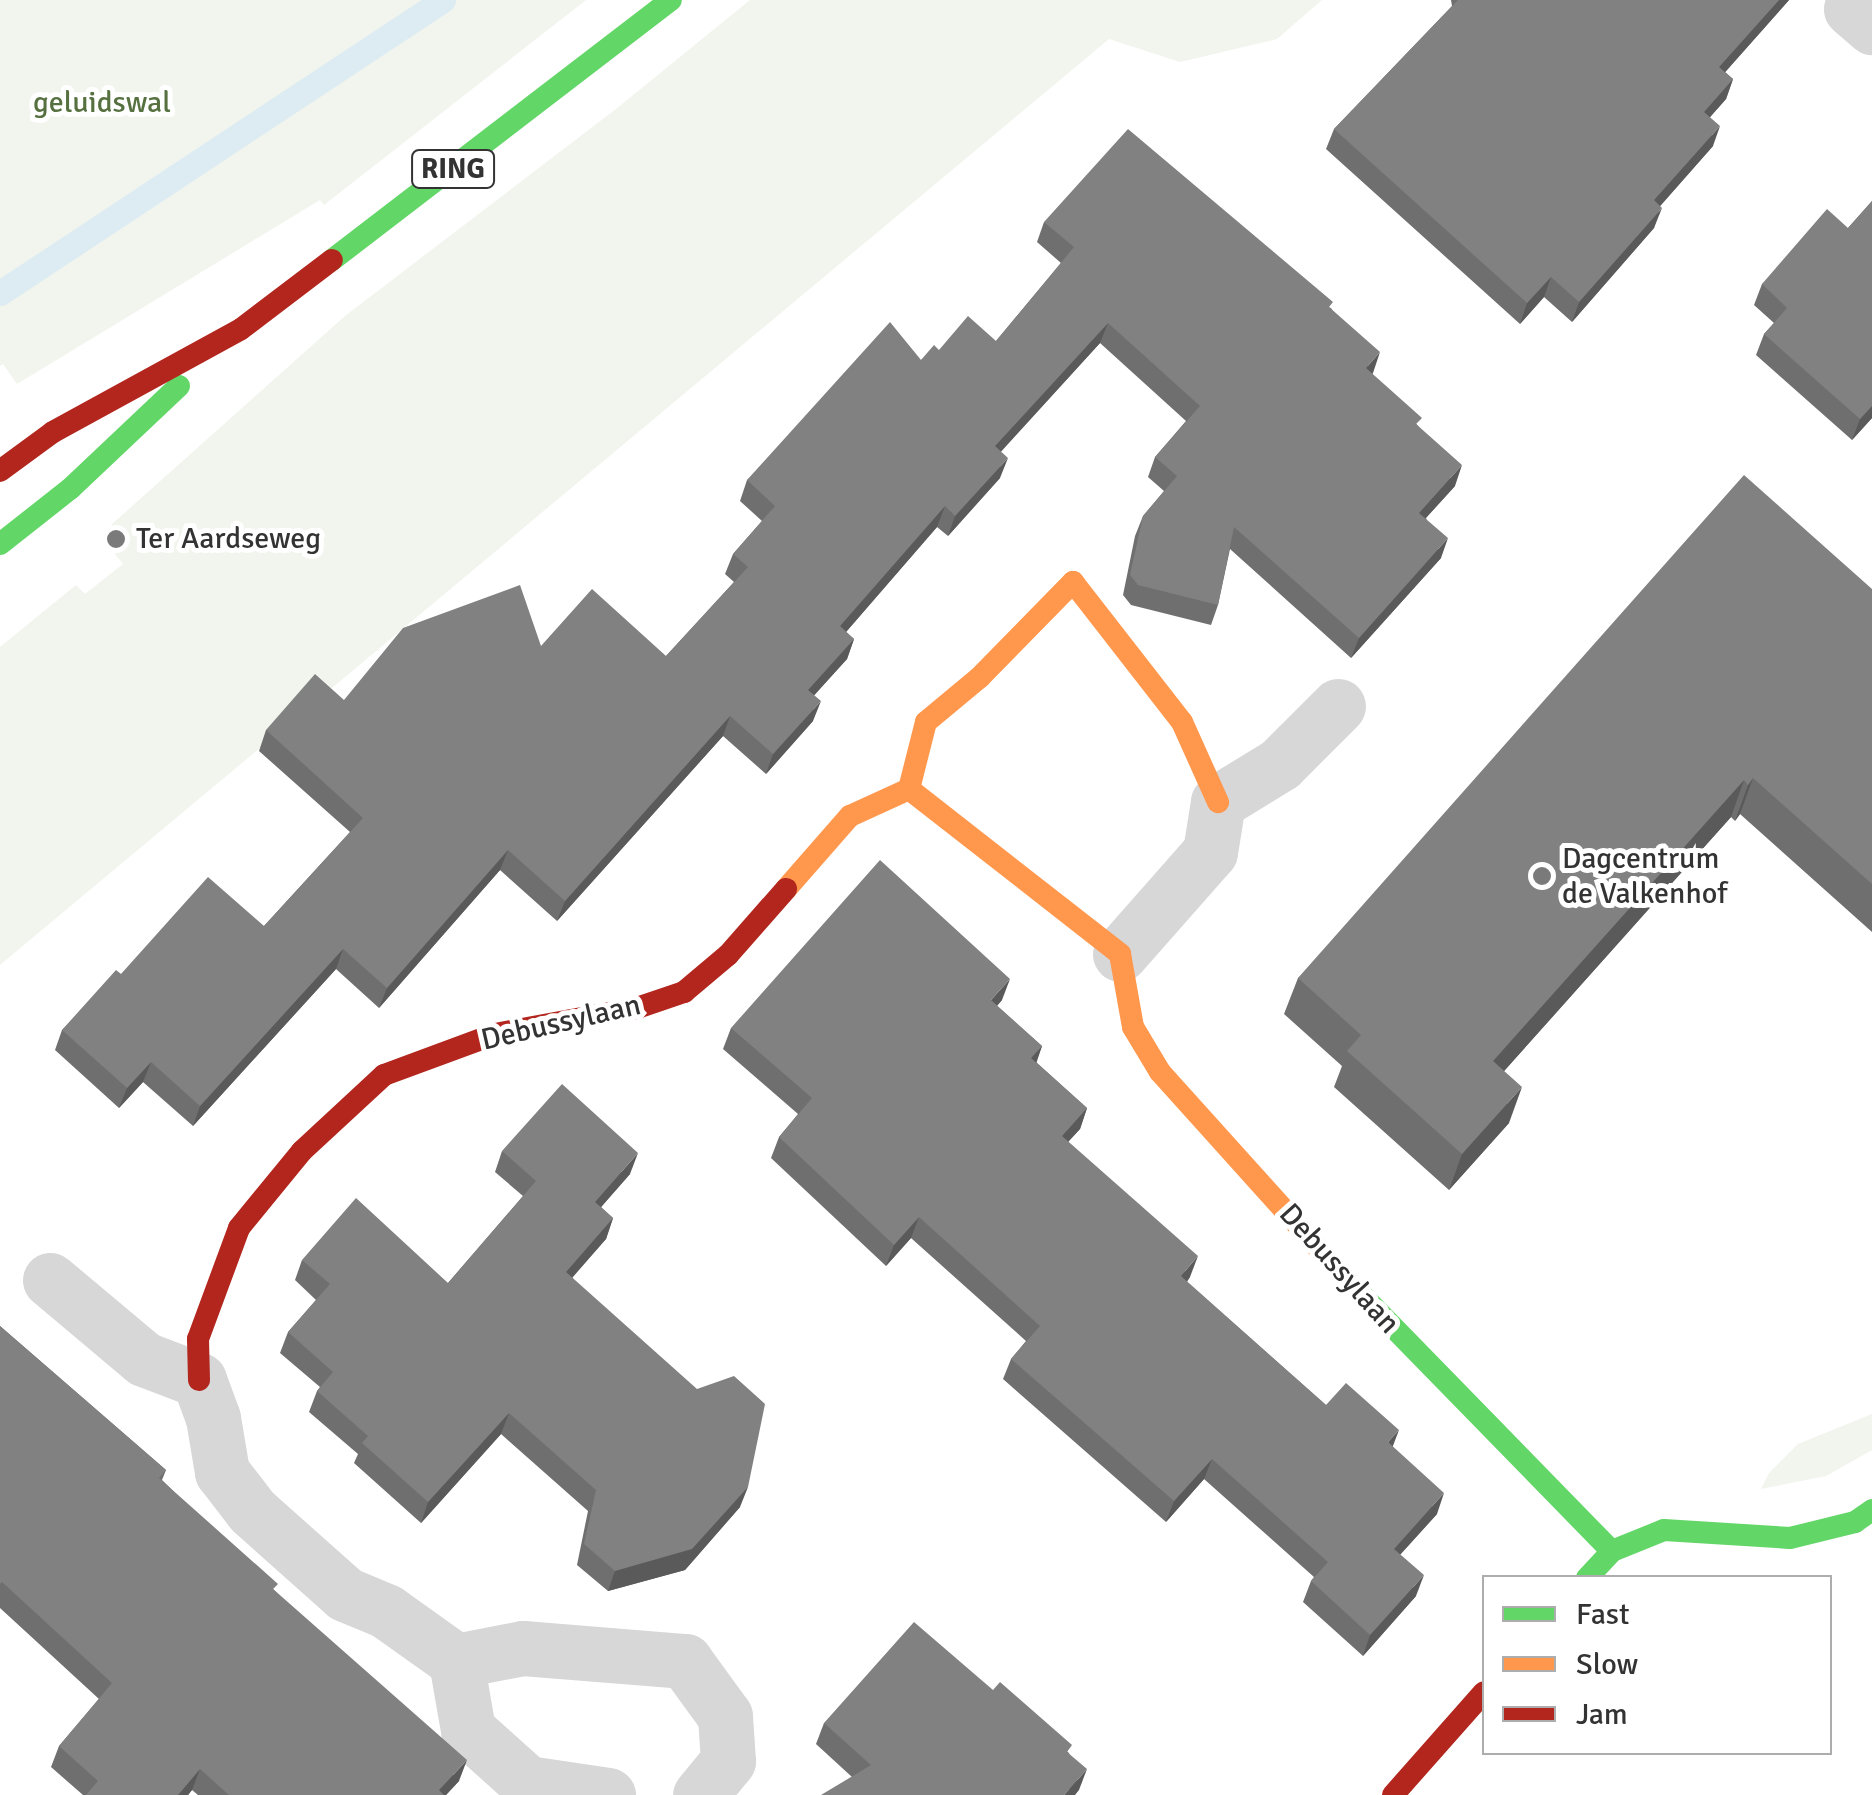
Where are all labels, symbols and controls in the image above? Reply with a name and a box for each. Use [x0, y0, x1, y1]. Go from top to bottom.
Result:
park label: geluidswal [33, 85, 171, 121]
road number: RING [410, 146, 496, 192]
place label: Ter Aardseweg [136, 521, 321, 557]
marker: Ter Aardseweg [105, 528, 127, 550]
place label: Dagcentrum de Valkenhof [1562, 841, 1727, 912]
marker: Dagcentrum de Valkenhof [1531, 865, 1553, 887]
street label: Debussylaan [478, 987, 644, 1059]
street label: Debussylaan [1271, 1197, 1407, 1341]
legend [1482, 1575, 1832, 1755]
text: Fast [1576, 1596, 1629, 1633]
text: Slow [1576, 1646, 1638, 1683]
text: Jam [1576, 1696, 1628, 1733]

